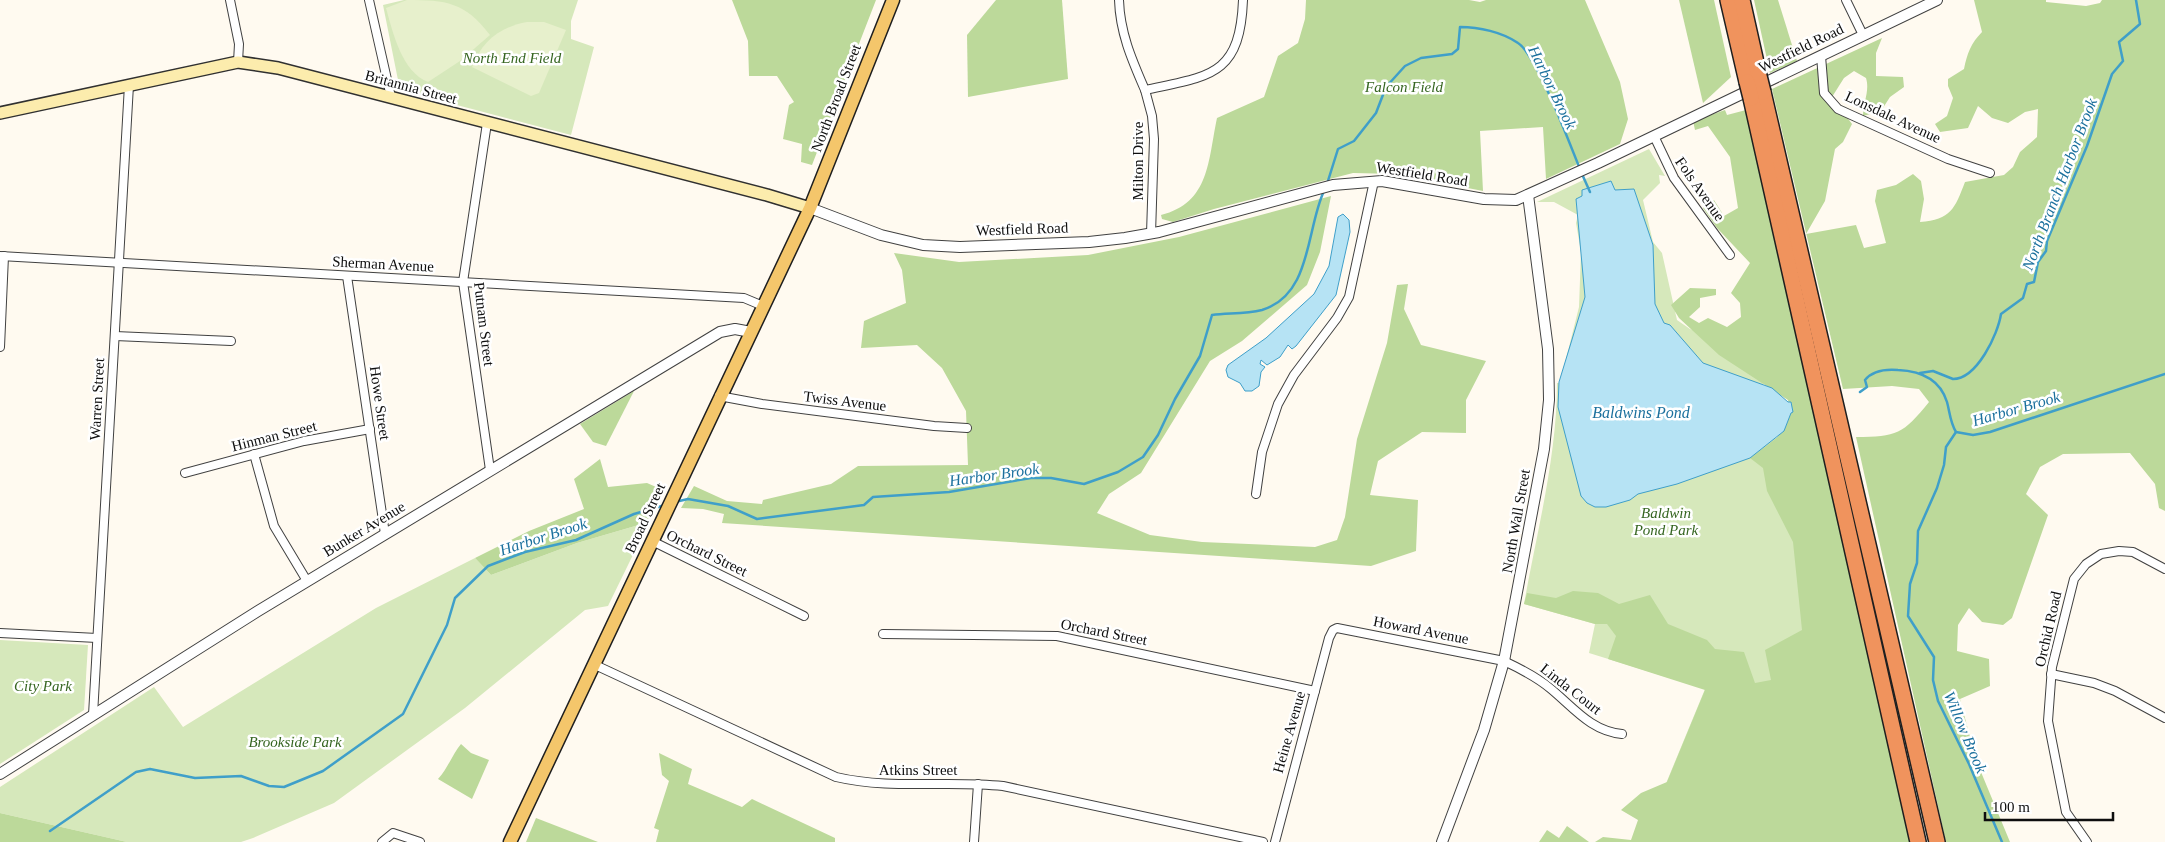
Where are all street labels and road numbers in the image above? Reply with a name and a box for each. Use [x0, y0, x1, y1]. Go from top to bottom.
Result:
street label: Westfield Road [1756, 20, 1847, 75]
street label: North Broad Street [808, 41, 864, 154]
street label: Britannia Street [363, 67, 460, 107]
street label: Lonsdale Avenue [1843, 88, 1944, 146]
street label: Milton Drive [1130, 121, 1146, 200]
street label: Fols Avenue [1672, 154, 1728, 224]
street label: Westfield Road [1375, 159, 1469, 189]
street label: Westfield Road [975, 219, 1069, 239]
street label: Sherman Avenue [332, 253, 435, 275]
street label: Putnam Street [471, 281, 497, 368]
street label: Warren Street [87, 357, 107, 441]
street label: Howe Street [367, 365, 393, 442]
street label: Twiss Avenue [803, 388, 888, 414]
street label: Hinman Street [230, 418, 319, 454]
street label: North Wall Street [1499, 467, 1533, 574]
street label: Broad Street [622, 480, 669, 556]
street label: Bunker Avenue [320, 498, 408, 560]
street label: Orchard Street [664, 527, 751, 580]
street label: Orchid Road [2032, 589, 2065, 668]
street label: Howard Avenue [1372, 613, 1470, 647]
street label: Orchard Street [1059, 616, 1149, 648]
street label: Linda Court [1537, 660, 1605, 718]
street label: Heine Avenue [1270, 689, 1308, 775]
street label: Atkins Street [879, 762, 958, 778]

